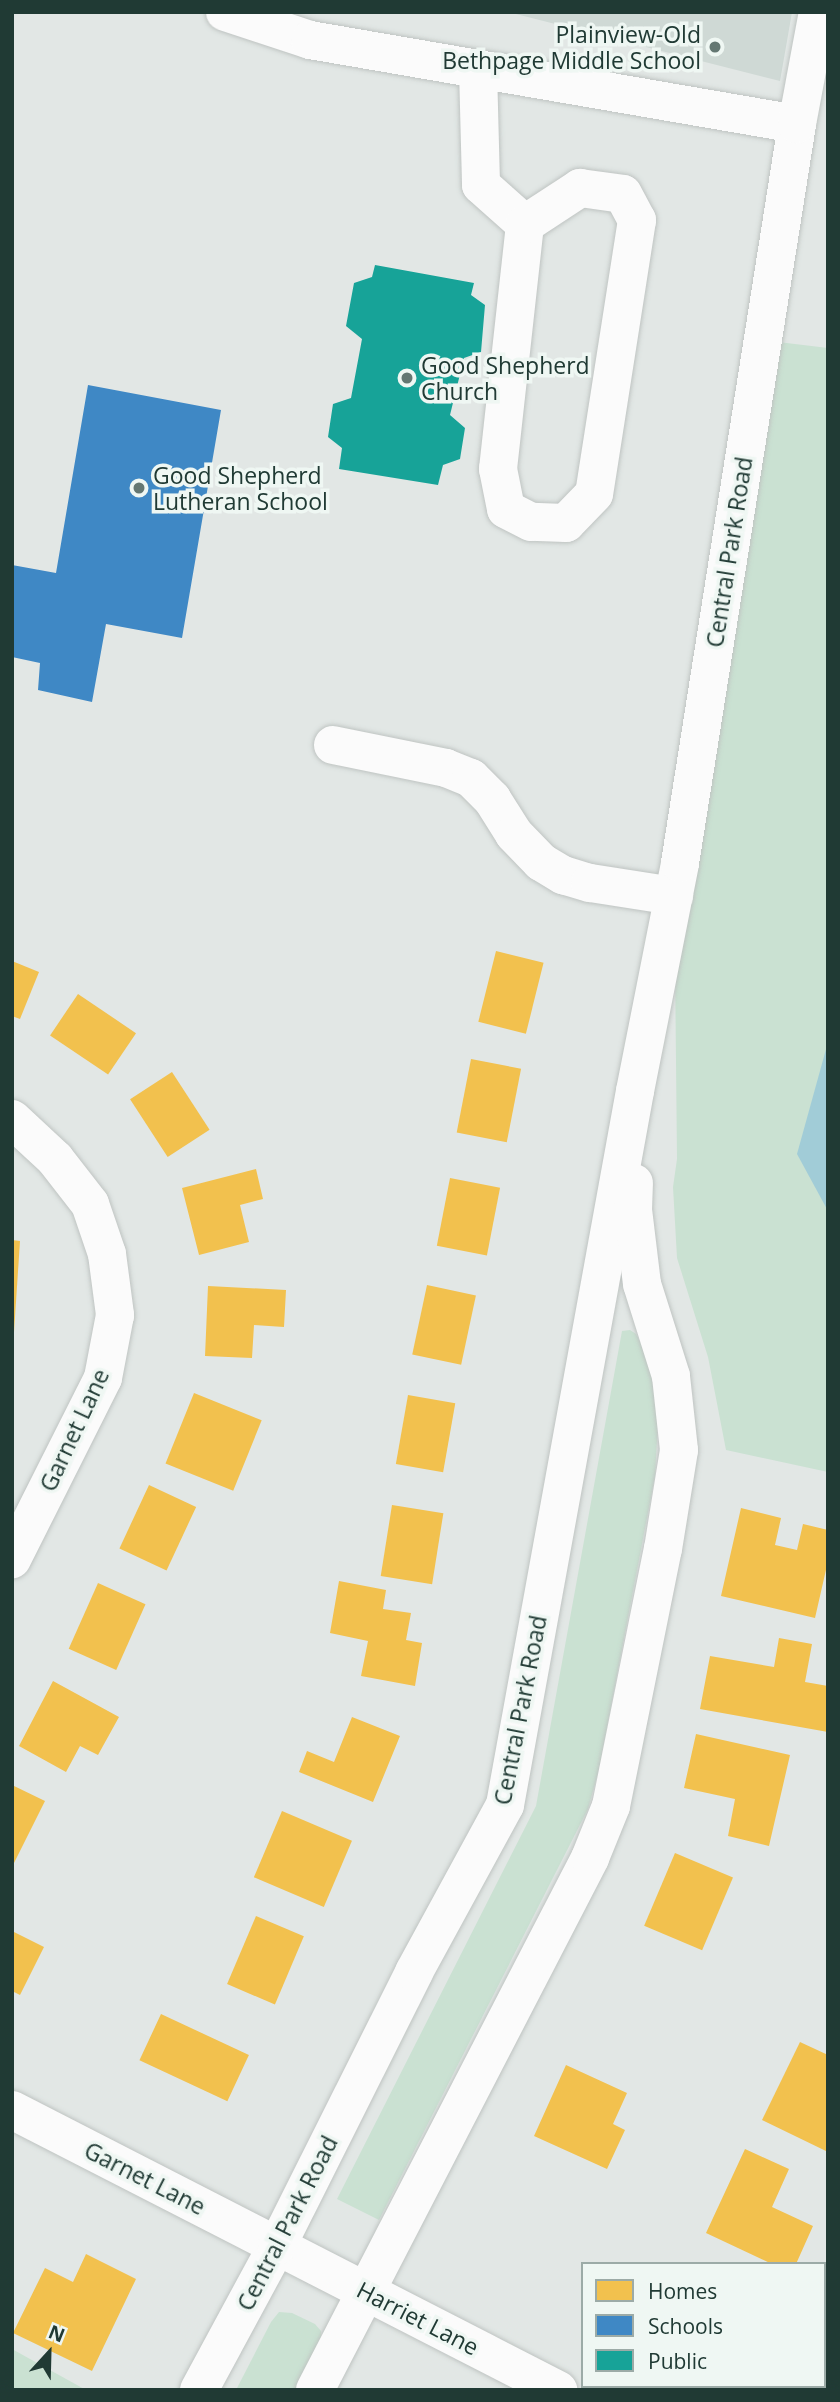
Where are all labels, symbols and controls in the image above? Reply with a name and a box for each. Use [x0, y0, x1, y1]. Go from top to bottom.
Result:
place label: Plainview-Old Bethpage Middle School [442, 20, 701, 74]
marker: Plainview-Old Bethpage Middle School [707, 39, 723, 55]
place label: Good Shepherd Church [421, 351, 590, 405]
marker: Good Shepherd Church [399, 370, 415, 386]
street label: Central Park Road [700, 455, 758, 649]
place label: Good Shepherd Lutheran School [153, 461, 328, 515]
marker: Good Shepherd Lutheran School [131, 480, 147, 496]
street label: Garnet Lane [34, 1364, 114, 1496]
street label: Central Park Road [488, 1613, 552, 1807]
street label: Central Park Road [231, 2131, 343, 2315]
street label: Garnet Lane [80, 2136, 210, 2220]
legend [581, 2262, 826, 2388]
street label: Harriet Lane [352, 2275, 484, 2361]
text: Homes [648, 2277, 717, 2305]
text: Schools [648, 2312, 723, 2340]
north arrow [14, 2318, 84, 2388]
text: N [45, 2319, 69, 2348]
text: Public [648, 2347, 707, 2375]

